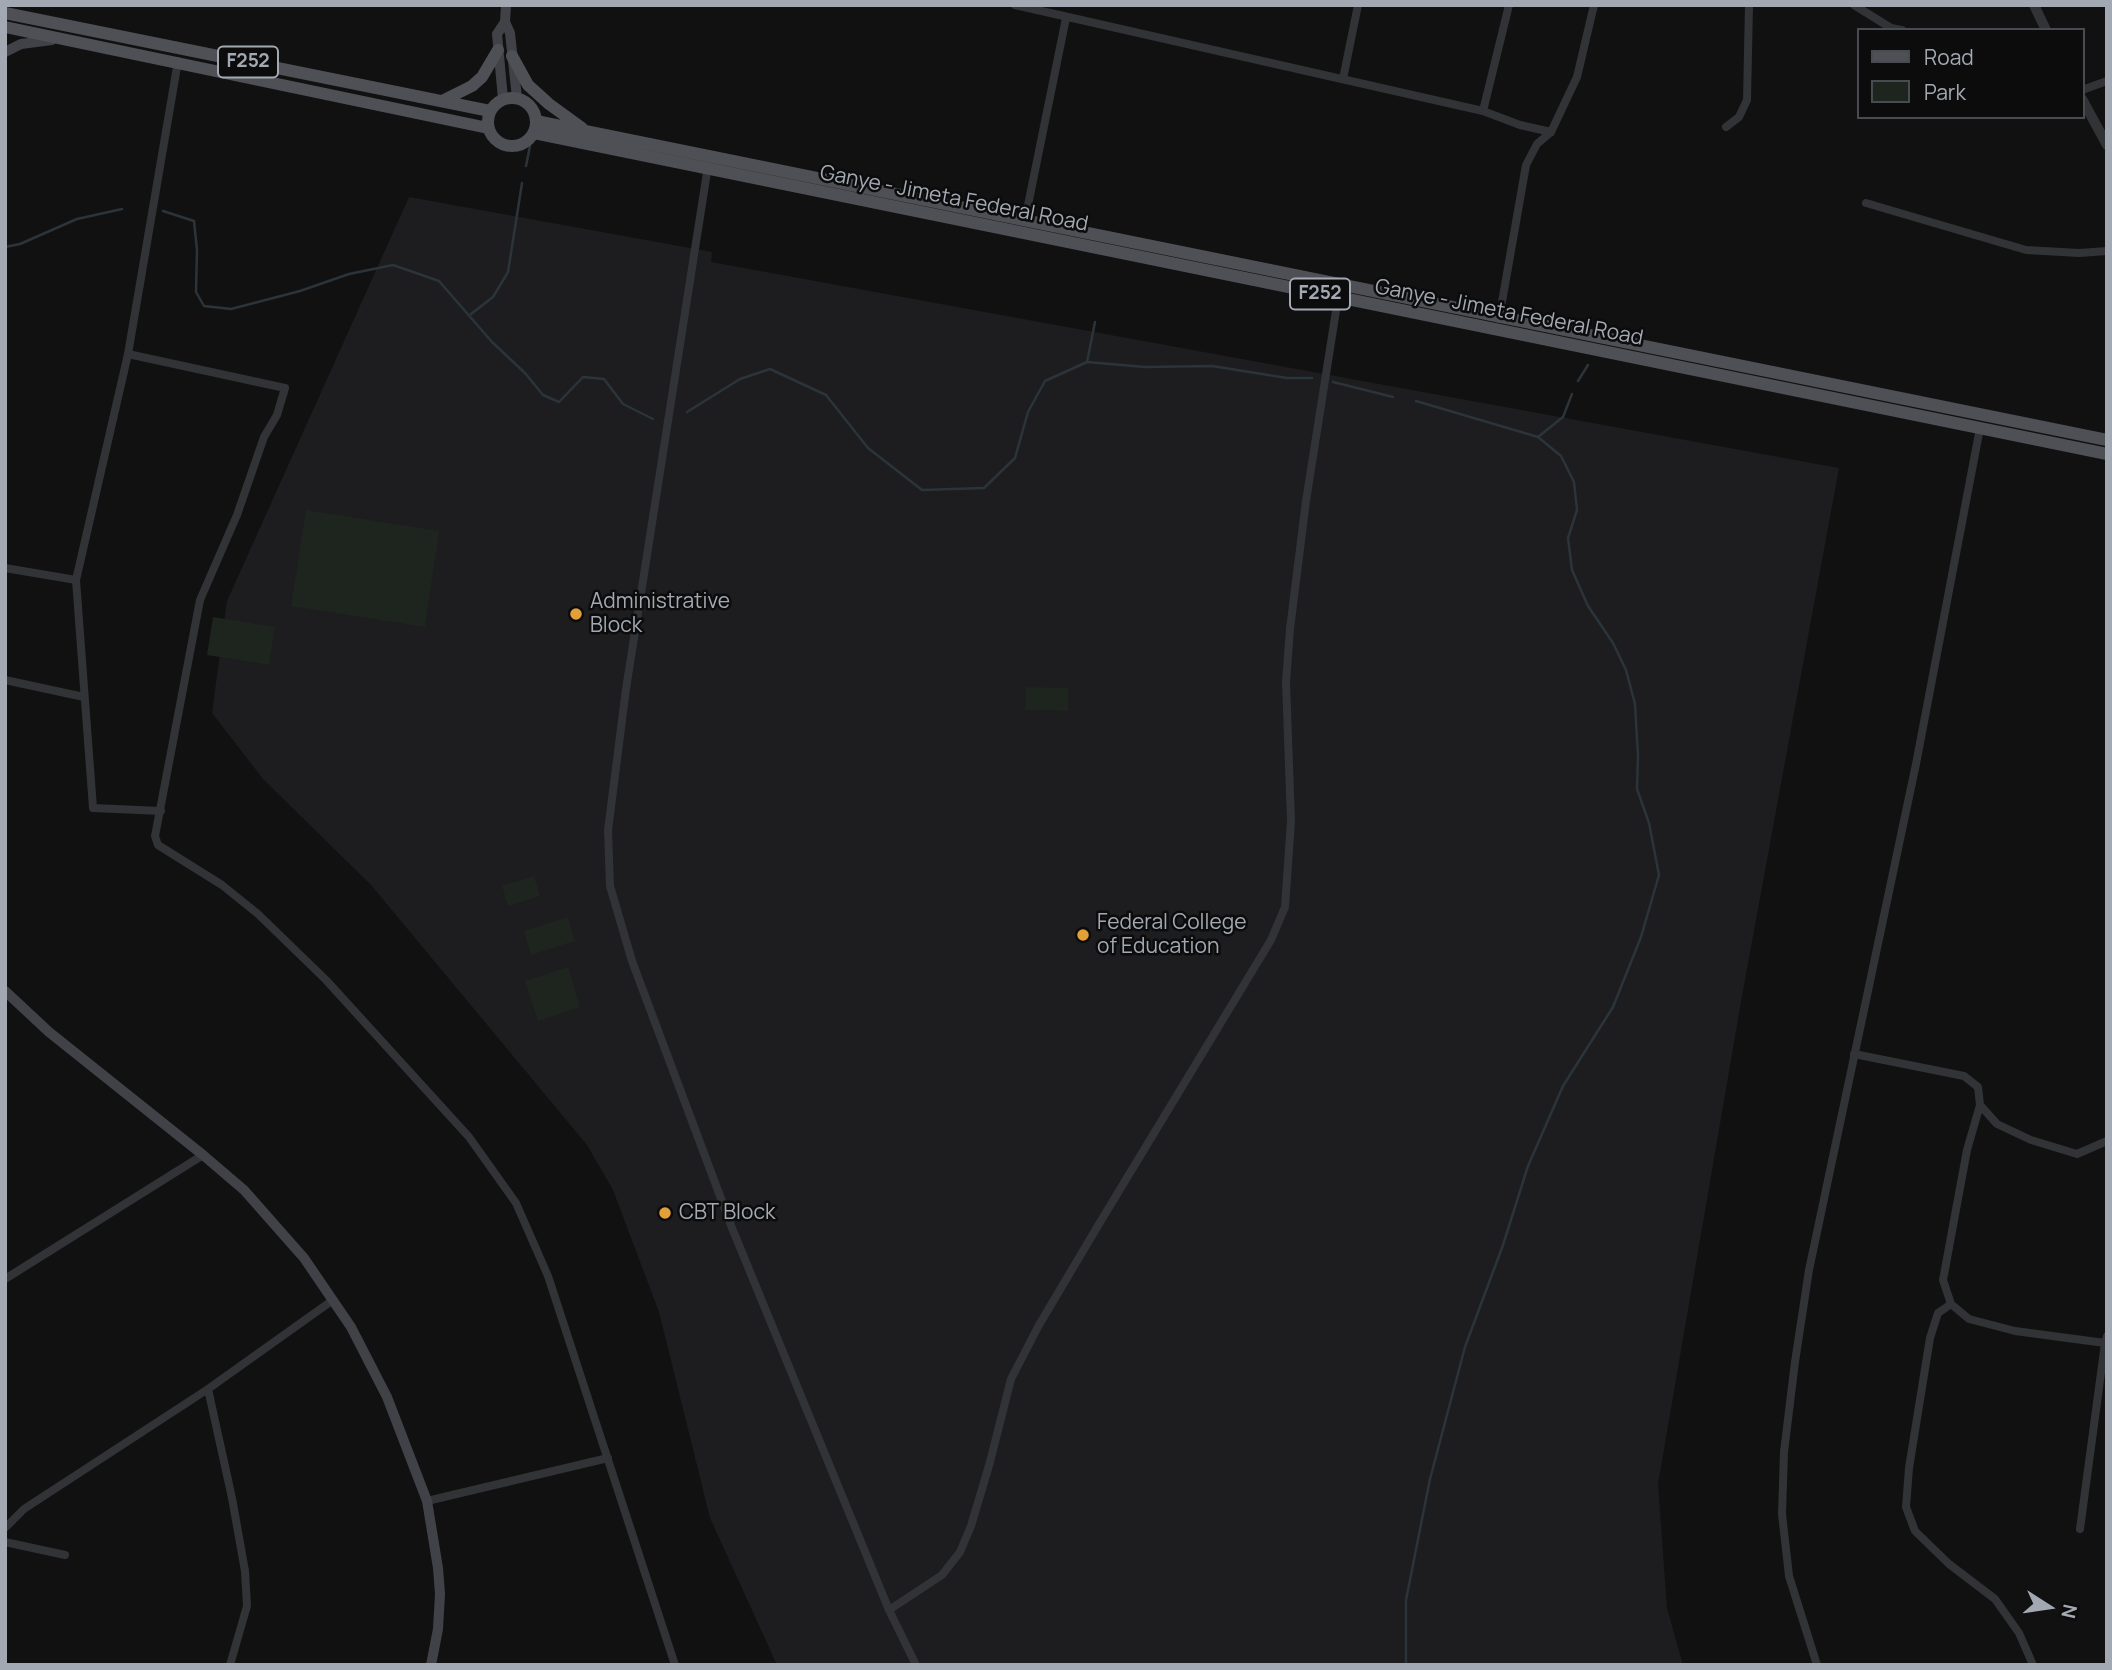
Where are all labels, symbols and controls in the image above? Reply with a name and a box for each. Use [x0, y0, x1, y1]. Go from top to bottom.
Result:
legend [1856, 28, 2084, 119]
text: Road [1924, 43, 1974, 71]
road number: F252 [218, 46, 278, 78]
text: Park [1924, 78, 1966, 106]
street label: Ganye - Jimeta Federal Road [818, 161, 1090, 237]
street label: Ganye - Jimeta Federal Road [1373, 275, 1645, 351]
road number: F252 [1290, 278, 1350, 310]
place label: Administrative Block [590, 589, 730, 639]
marker: Administrative Block [568, 606, 584, 622]
place label: Federal College of Education [1097, 910, 1246, 960]
marker: Federal College of Education [1075, 927, 1091, 943]
place label: CBT Block [679, 1200, 775, 1226]
marker: CBT Block [657, 1205, 673, 1221]
north arrow [2014, 1572, 2084, 1642]
text: N [2055, 1602, 2084, 1621]

